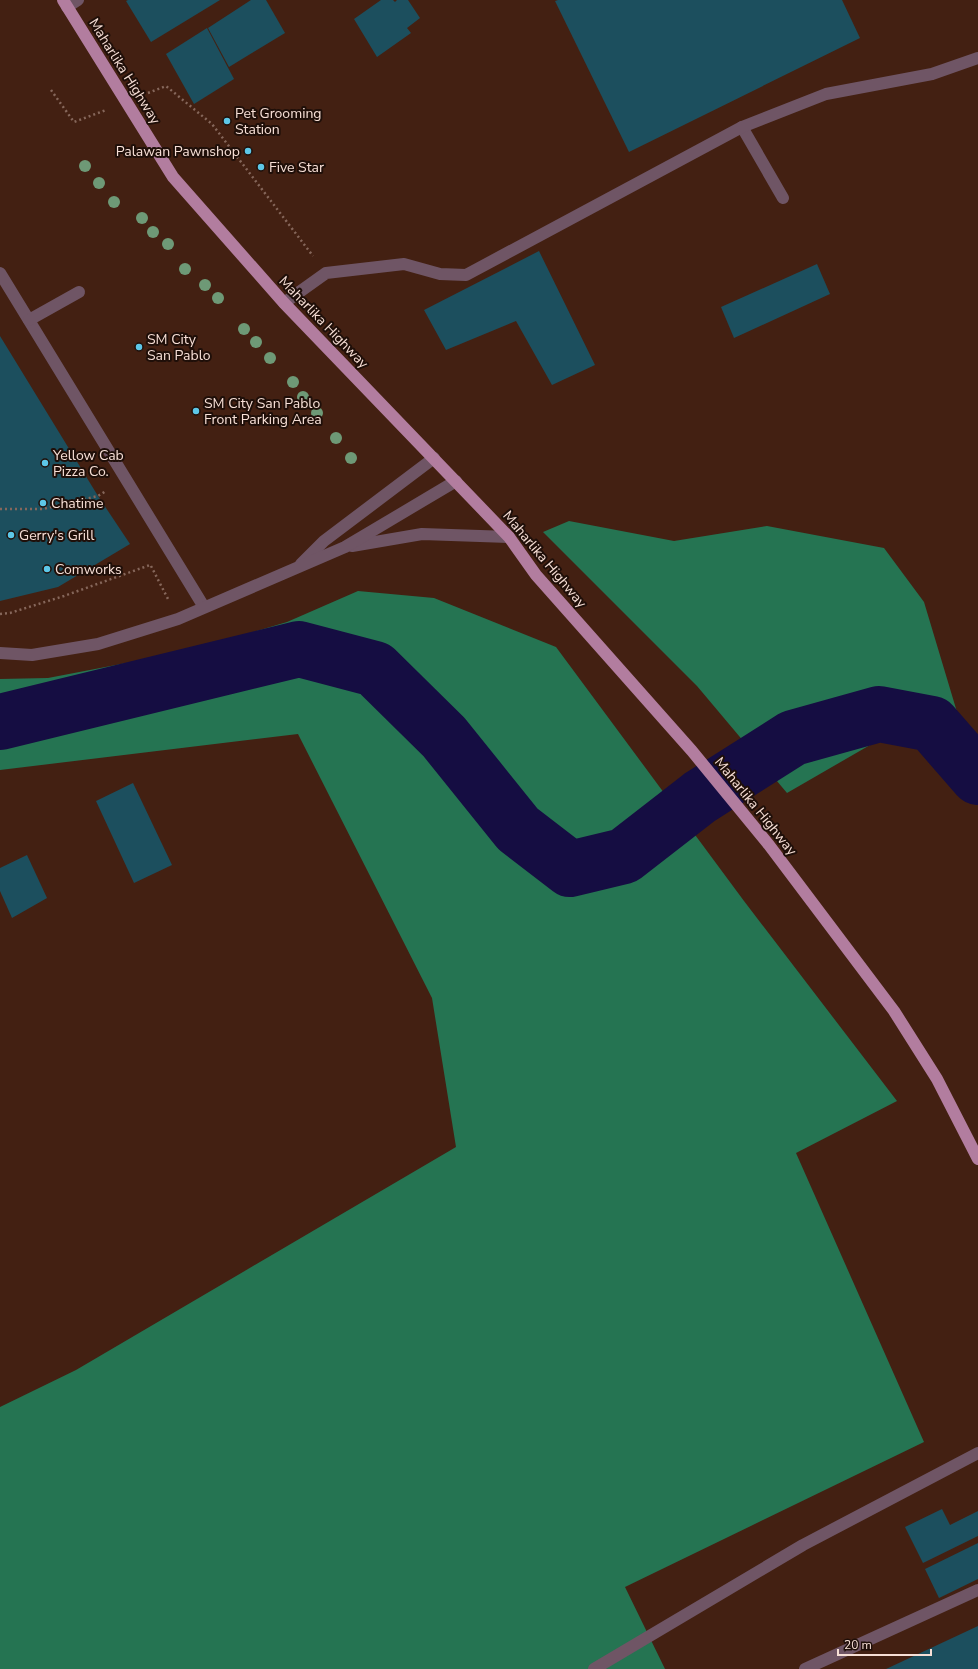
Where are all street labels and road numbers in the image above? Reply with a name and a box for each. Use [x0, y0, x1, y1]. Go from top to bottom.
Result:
street label: Maharlika Highway [84, 15, 165, 128]
street label: Maharlika Highway [275, 272, 373, 373]
street label: Maharlika Highway [498, 507, 591, 612]
street label: Maharlika Highway [710, 753, 802, 860]

